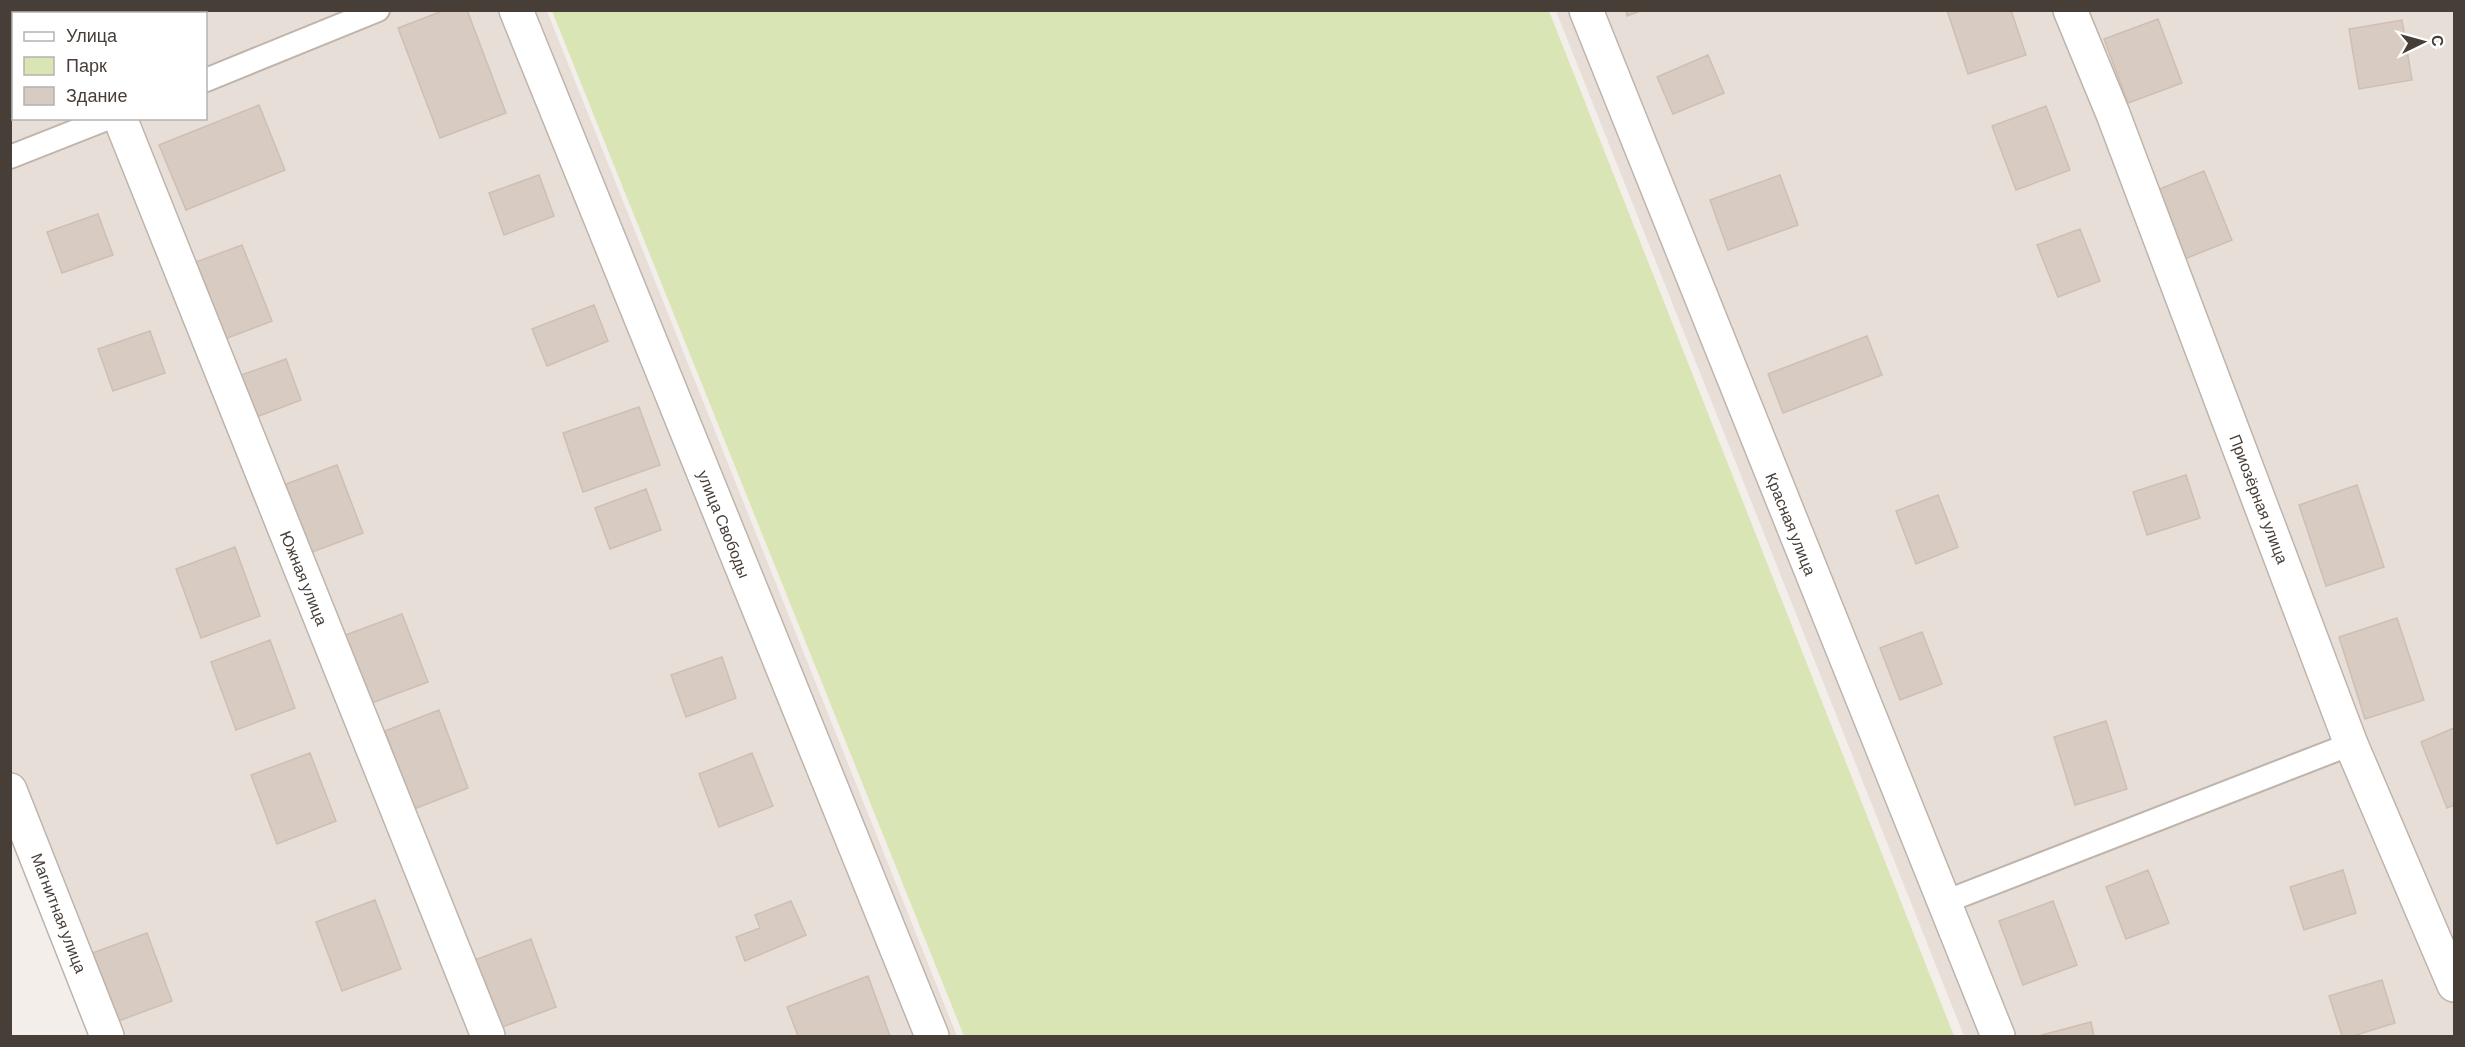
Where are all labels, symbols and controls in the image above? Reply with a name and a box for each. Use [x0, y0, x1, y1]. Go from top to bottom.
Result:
legend [12, 12, 207, 120]
north arrow [2393, 12, 2453, 72]
text: Улица [66, 24, 118, 46]
text: С [2428, 34, 2448, 48]
text: Парк [66, 54, 107, 76]
text: Здание [66, 84, 127, 106]
street label: Приозёрная улица [2226, 432, 2293, 566]
street label: улица Свободы [694, 467, 755, 580]
street label: Красная улица [1762, 470, 1821, 578]
street label: Южная улица [277, 528, 332, 628]
street label: Магнитная улица [28, 850, 91, 976]

